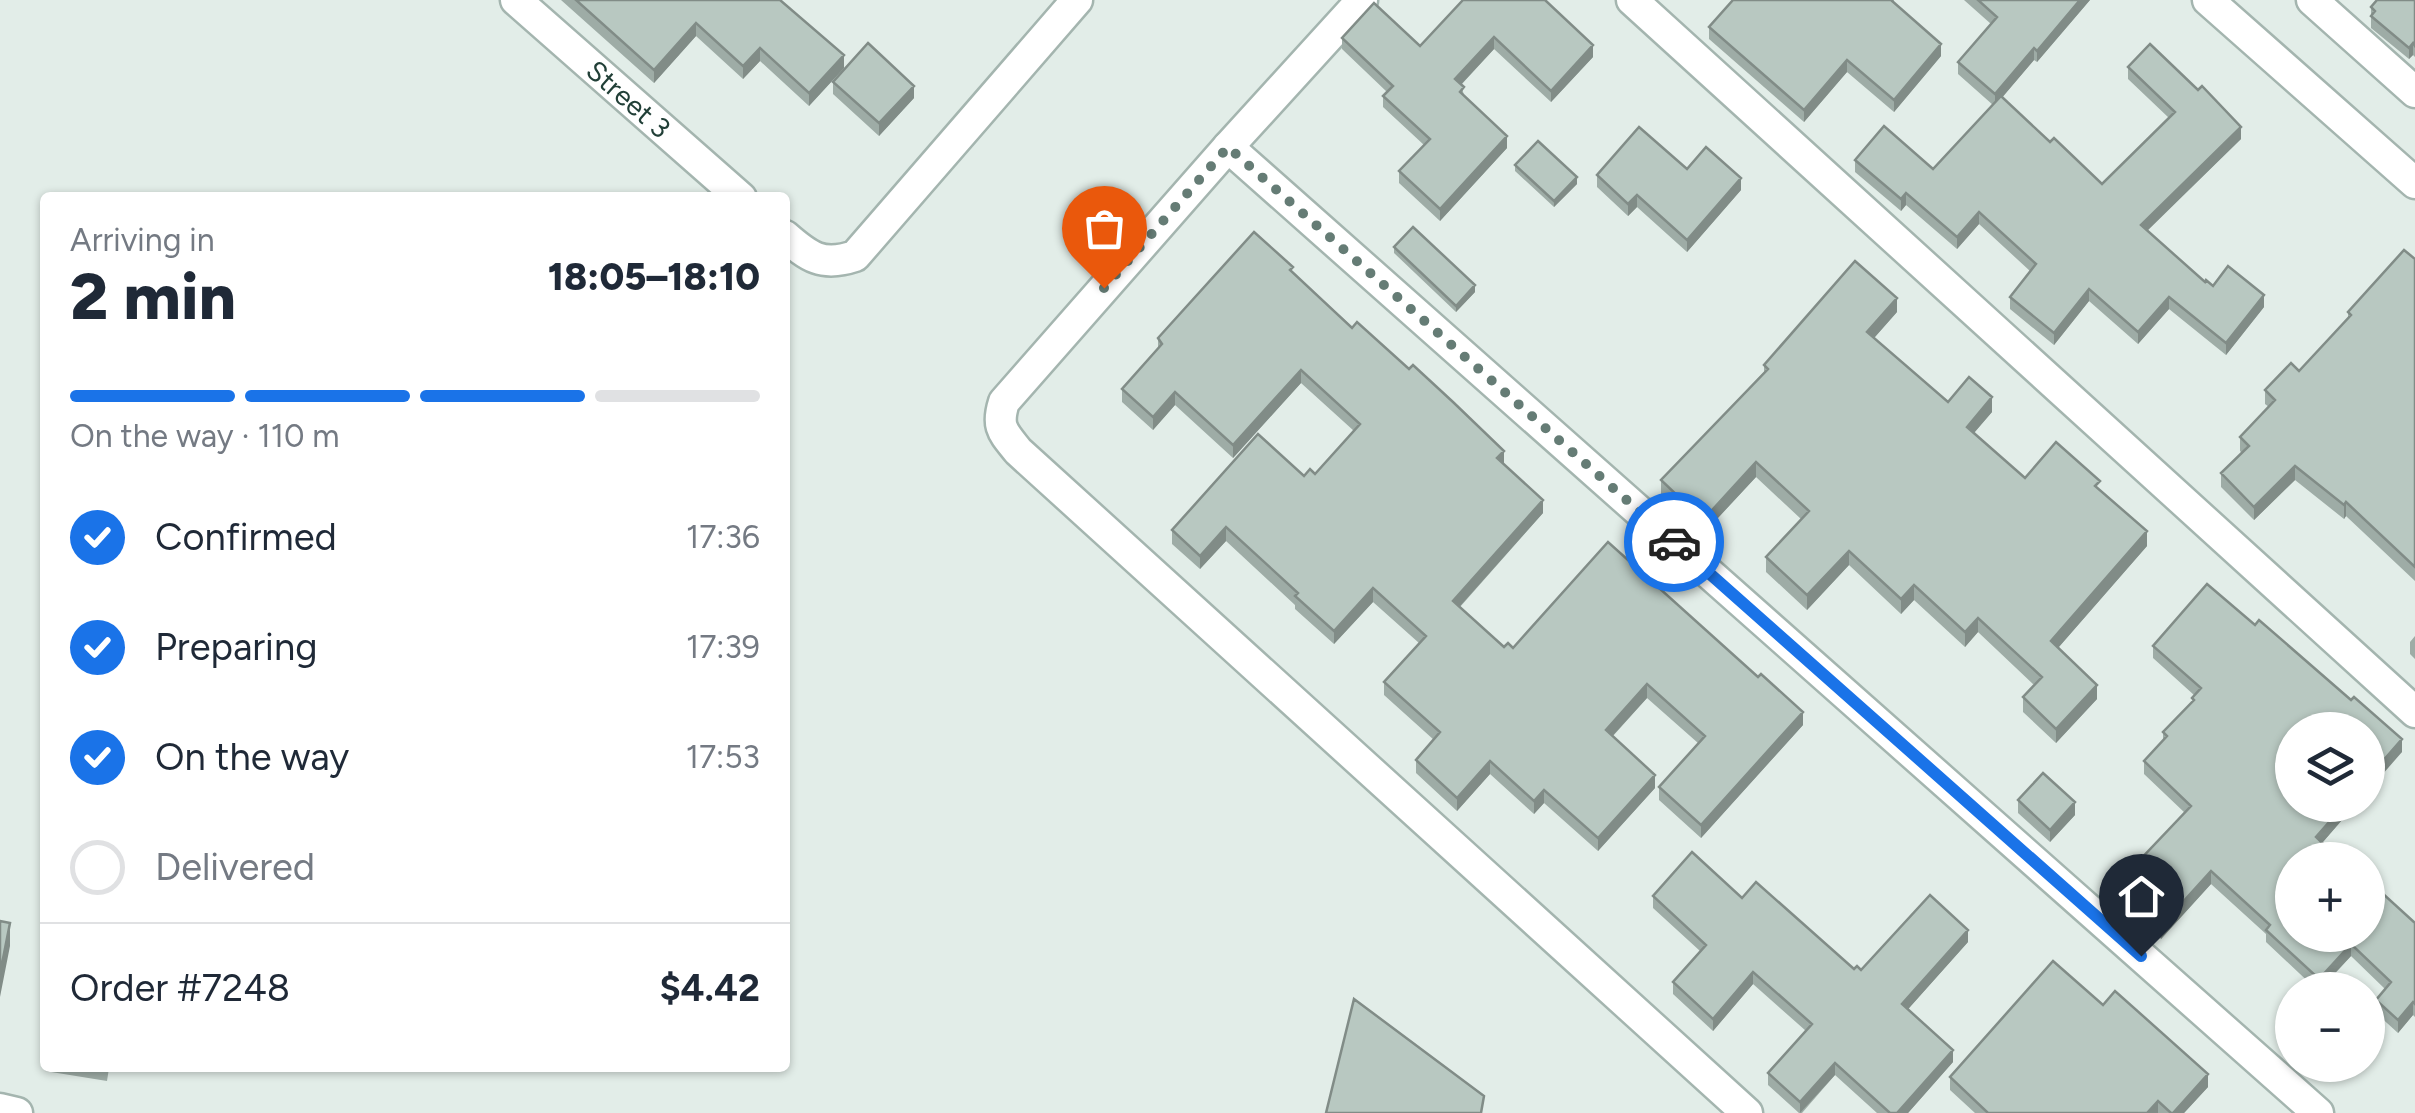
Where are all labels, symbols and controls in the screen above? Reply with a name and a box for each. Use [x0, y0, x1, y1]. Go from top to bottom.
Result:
street label: Street 3 [580, 53, 678, 145]
pin [1062, 186, 1147, 289]
icon: bag [1077, 201, 1132, 256]
text: Arriving in [70, 221, 215, 259]
text: 18:05–18:10 [548, 254, 760, 300]
text: 2 min [70, 257, 236, 335]
text: On the way · 110 m [70, 417, 340, 455]
courier [1624, 492, 1724, 592]
icon: check [70, 510, 125, 565]
text: Confirmed [155, 514, 337, 560]
icon: car [1647, 515, 1702, 570]
text: 17:36 [686, 518, 760, 556]
icon: check [70, 620, 125, 675]
text: Preparing [155, 624, 317, 670]
text: 17:39 [686, 628, 760, 666]
map controls [2275, 712, 2385, 1082]
button: layers [2275, 712, 2385, 822]
icon: check [70, 730, 125, 785]
text: On the way [155, 734, 349, 780]
text: 17:53 [686, 738, 760, 776]
button: + [2275, 842, 2385, 952]
text: Delivered [155, 844, 315, 890]
pin [2099, 854, 2184, 957]
icon: home [2114, 869, 2169, 924]
text: Order #7248 [70, 965, 290, 1011]
text: $4.42 [659, 965, 760, 1011]
button: − [2275, 972, 2385, 1082]

